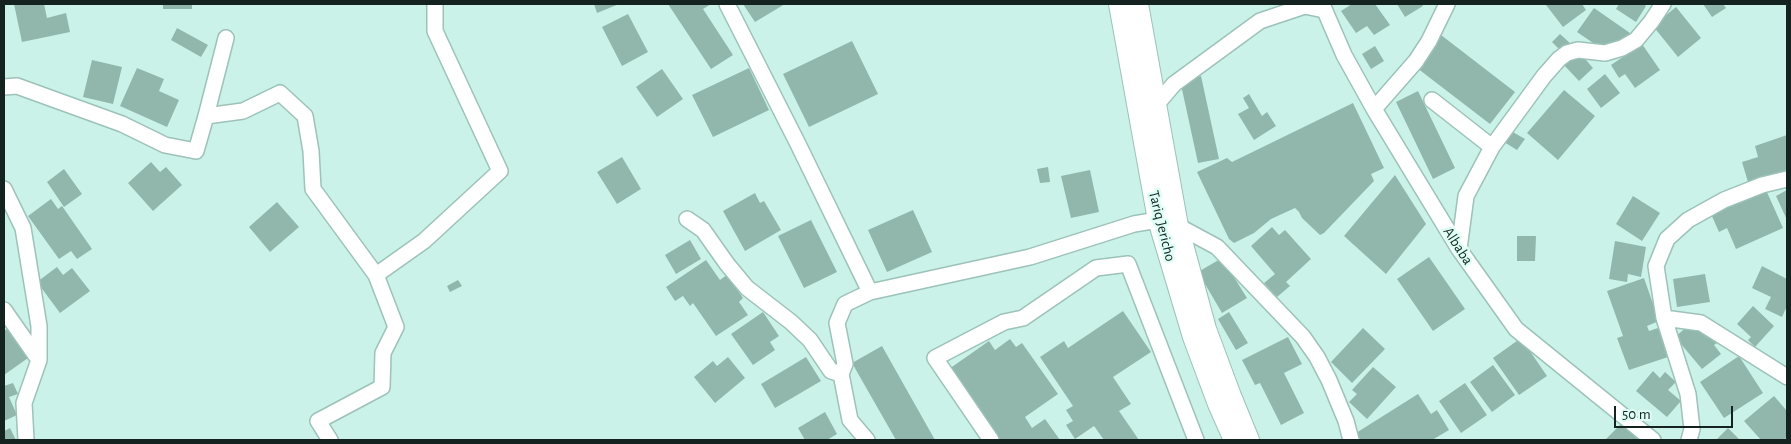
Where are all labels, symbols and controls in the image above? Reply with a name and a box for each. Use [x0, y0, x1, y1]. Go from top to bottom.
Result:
street label: Tariq Jericho [1145, 189, 1179, 263]
street label: Albaba [1439, 224, 1477, 268]
scale bar [1616, 396, 1735, 428]
text: 50 m [1622, 407, 1651, 422]

